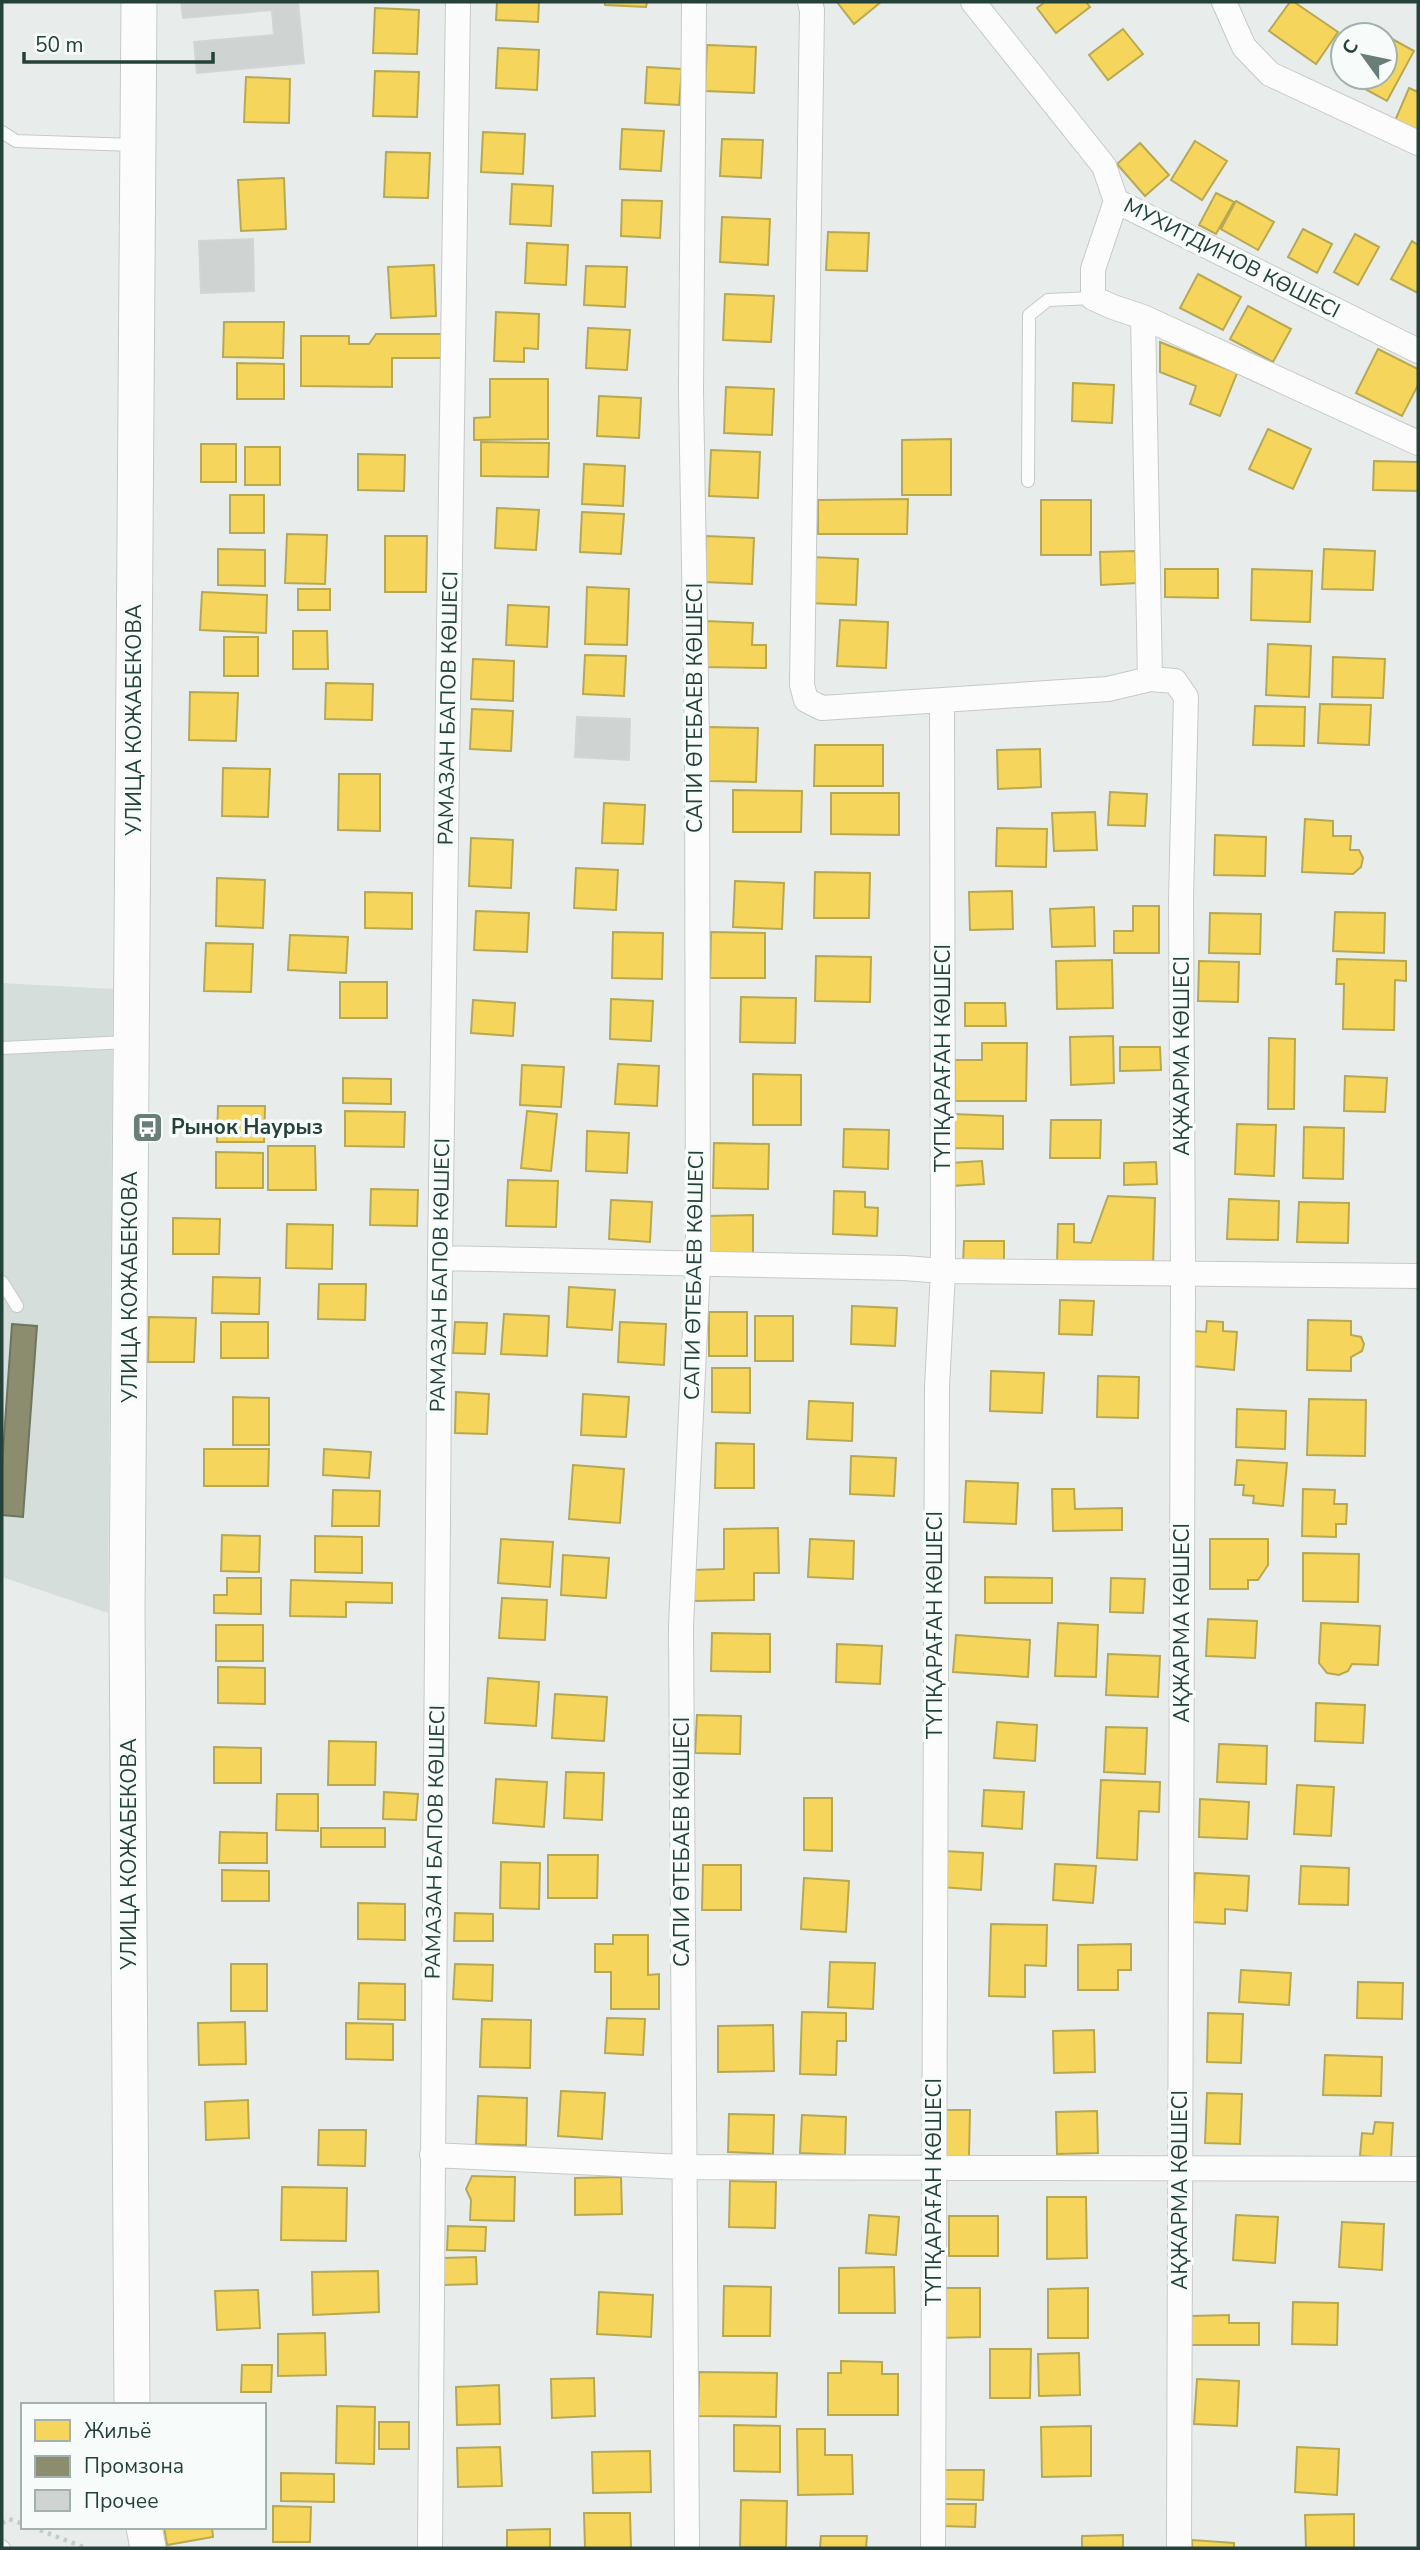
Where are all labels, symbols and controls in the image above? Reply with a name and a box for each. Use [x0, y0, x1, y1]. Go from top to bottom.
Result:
scale bar [24, 21, 214, 65]
north arrow [1329, 21, 1399, 91]
text: 50 m [35, 31, 84, 59]
text: С [1336, 35, 1365, 60]
street label: МУХИТДИНОВ КӨШЕСІ [1119, 191, 1345, 325]
street label: РАМАЗАН БАПОВ КӨШЕСІ [432, 571, 464, 845]
street label: САПИ ӨТЕБАЕВ КӨШЕСІ [681, 583, 709, 833]
street label: УЛИЦА КОЖАБЕКОВА [120, 604, 148, 837]
street label: ТҮПҚАРАҒАН КӨШЕСІ [929, 944, 957, 1172]
street label: АҚЖАРМА КӨШЕСІ [1168, 956, 1196, 1156]
bus stop icon: Рынок Наурыз [131, 1110, 165, 1144]
place label: Рынок Наурыз [171, 1113, 323, 1141]
street label: РАМАЗАН БАПОВ КӨШЕСІ [424, 1138, 456, 1412]
street label: САПИ ӨТЕБАЕВ КӨШЕСІ [678, 1150, 710, 1400]
street label: УЛИЦА КОЖАБЕКОВА [116, 1171, 144, 1404]
street label: ТҮПҚАРАҒАН КӨШЕСІ [921, 1511, 949, 1739]
street label: АҚЖАРМА КӨШЕСІ [1168, 1523, 1196, 1723]
street label: РАМАЗАН БАПОВ КӨШЕСІ [419, 1705, 451, 1979]
street label: САПИ ӨТЕБАЕВ КӨШЕСІ [668, 1717, 696, 1967]
street label: УЛИЦА КОЖАБЕКОВА [115, 1738, 143, 1971]
street label: ТҮПҚАРАҒАН КӨШЕСІ [920, 2078, 948, 2306]
street label: АҚЖАРМА КӨШЕСІ [1166, 2090, 1194, 2290]
legend [21, 2403, 266, 2529]
text: Жильё [84, 2417, 151, 2445]
text: Промзона [84, 2452, 184, 2480]
text: Прочее [84, 2487, 159, 2515]

